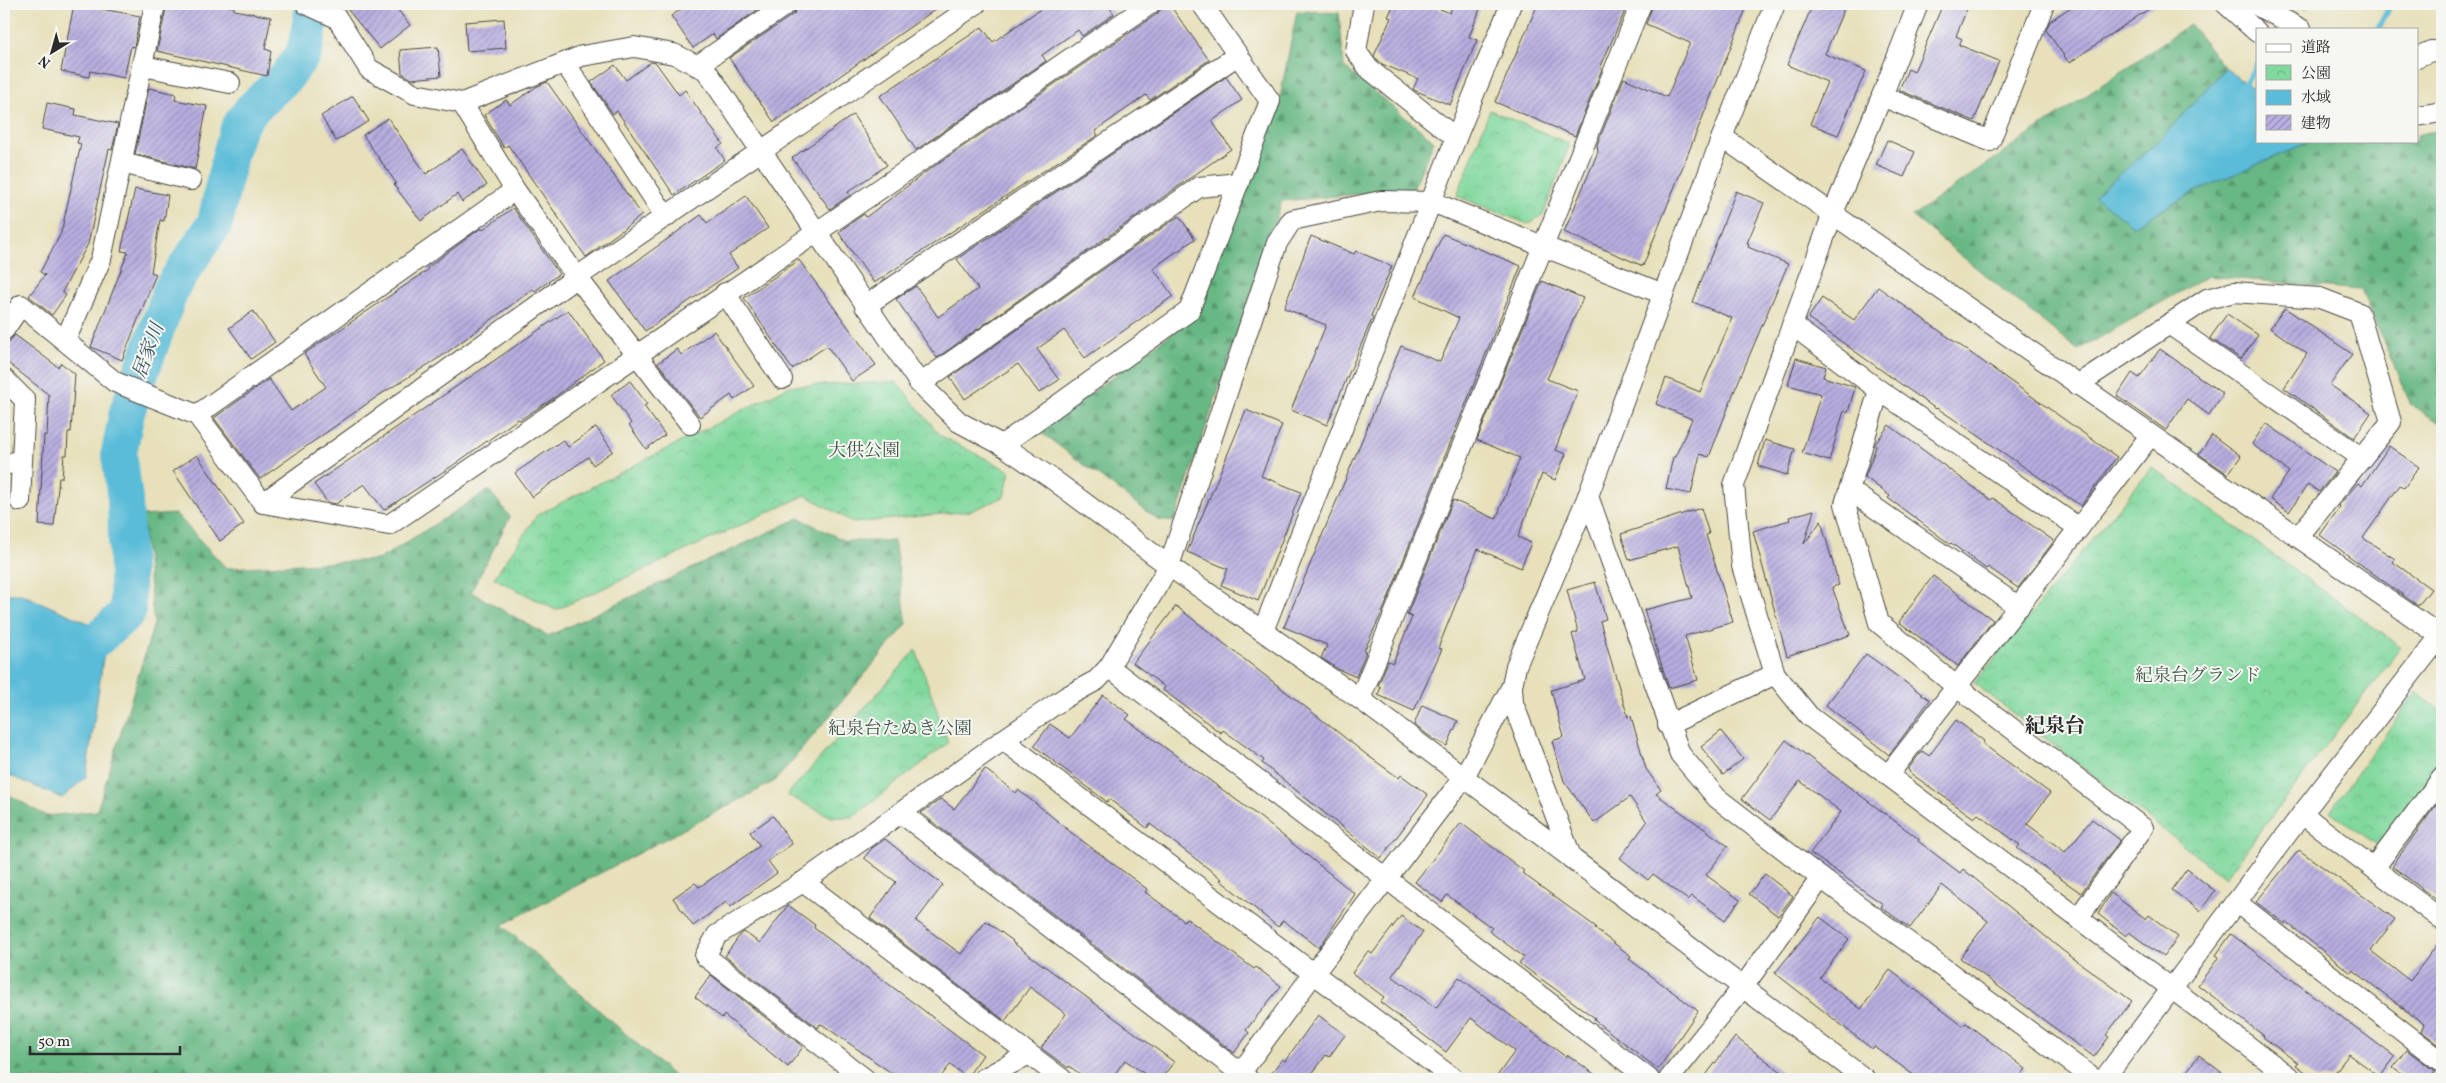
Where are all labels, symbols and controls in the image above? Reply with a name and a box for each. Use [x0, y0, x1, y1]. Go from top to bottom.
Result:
north arrow [28, 28, 78, 78]
legend [2256, 28, 2418, 142]
text: 道路 [2301, 38, 2331, 59]
text: N [35, 51, 55, 72]
text: 公園 [2301, 64, 2331, 85]
text: 水域 [2301, 88, 2331, 109]
text: 建物 [2301, 114, 2331, 135]
water label: 居家川 [127, 318, 172, 382]
park label: 大供公園 [828, 439, 900, 464]
park label: 紀泉台グランド [2135, 664, 2261, 689]
district label: 紀泉台 [2025, 713, 2085, 741]
park label: 紀泉台たぬき公園 [828, 717, 972, 742]
scale bar [30, 1023, 180, 1055]
text: 50 m [38, 1032, 70, 1053]

